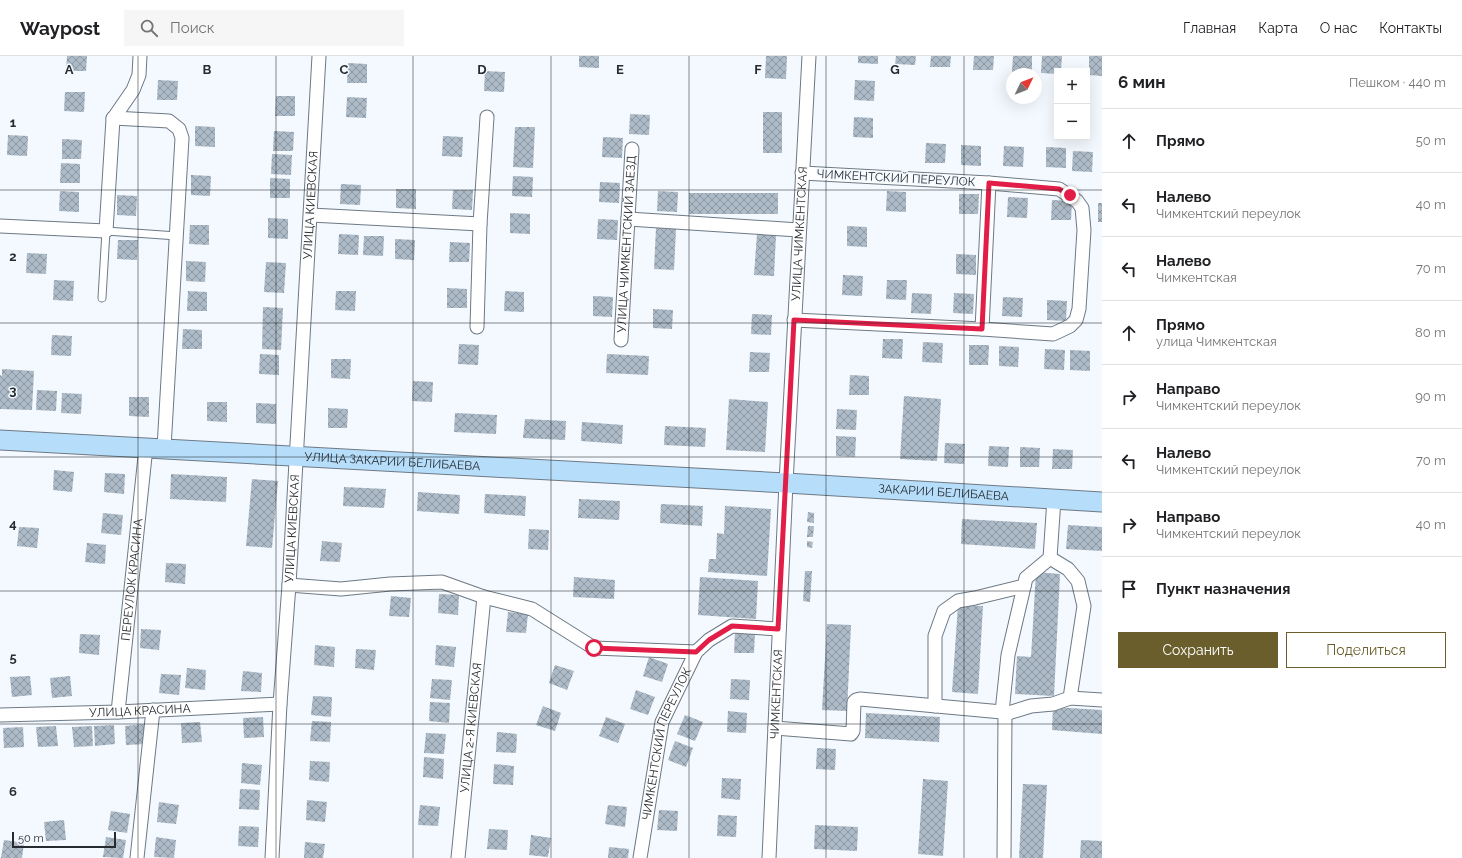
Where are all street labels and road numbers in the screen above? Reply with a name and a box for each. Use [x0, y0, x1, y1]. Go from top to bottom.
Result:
street label: УЛИЦА КИЕВСКАЯ [300, 151, 321, 260]
street label: УЛИЦА ЧИМКЕНТСКИЙ ЗАЕЗД [614, 155, 639, 333]
street label: УЛИЦА ЧИМКЕНТСКАЯ [789, 166, 810, 301]
street label: ЧИМКЕНТСКИЙ ПЕРЕУЛОК [816, 167, 976, 189]
street label: УЛИЦА ЗАКАРИИ БЕЛИБАЕВА [304, 450, 481, 473]
street label: УЛИЦА КИЕВСКАЯ [282, 474, 302, 583]
street label: ЗАКАРИИ БЕЛИБАЕВА [878, 482, 1009, 503]
street label: ПЕРЕУЛОК КРАСИНА [119, 518, 145, 642]
street label: ЧИМКЕНТСКАЯ [767, 649, 785, 739]
street label: УЛИЦА 2-Я КИЕВСКАЯ [458, 662, 484, 793]
street label: ЧИМКЕНТСКИЙ ПЕРЕУЛОК [639, 665, 695, 821]
street label: УЛИЦА КРАСИНА [89, 701, 191, 720]

